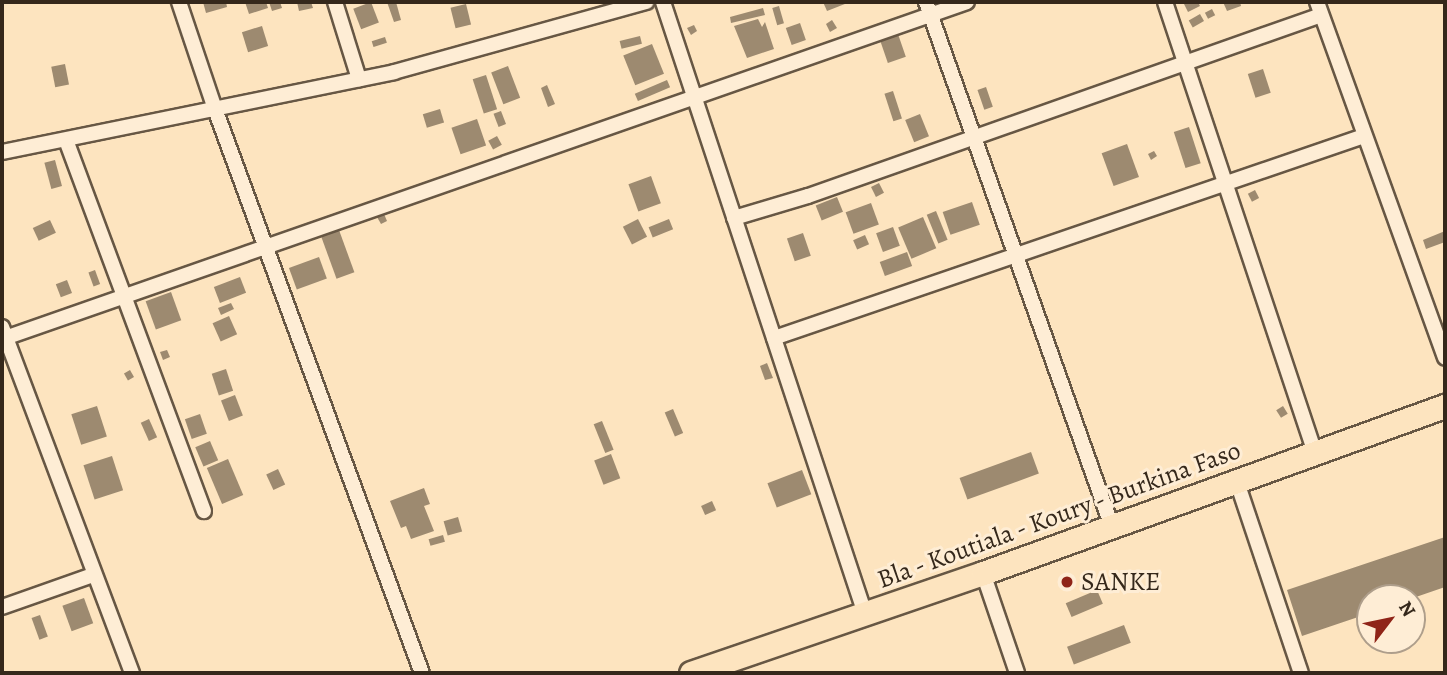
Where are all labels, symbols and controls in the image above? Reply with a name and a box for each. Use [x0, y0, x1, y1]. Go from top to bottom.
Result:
street label: Bla - Koutiala - Koury - Burkina Faso [872, 434, 1246, 596]
place label: SANKE [1081, 566, 1160, 598]
marker: SANKE [1059, 574, 1075, 590]
north arrow [1356, 584, 1426, 654]
text: N [1392, 596, 1422, 622]

